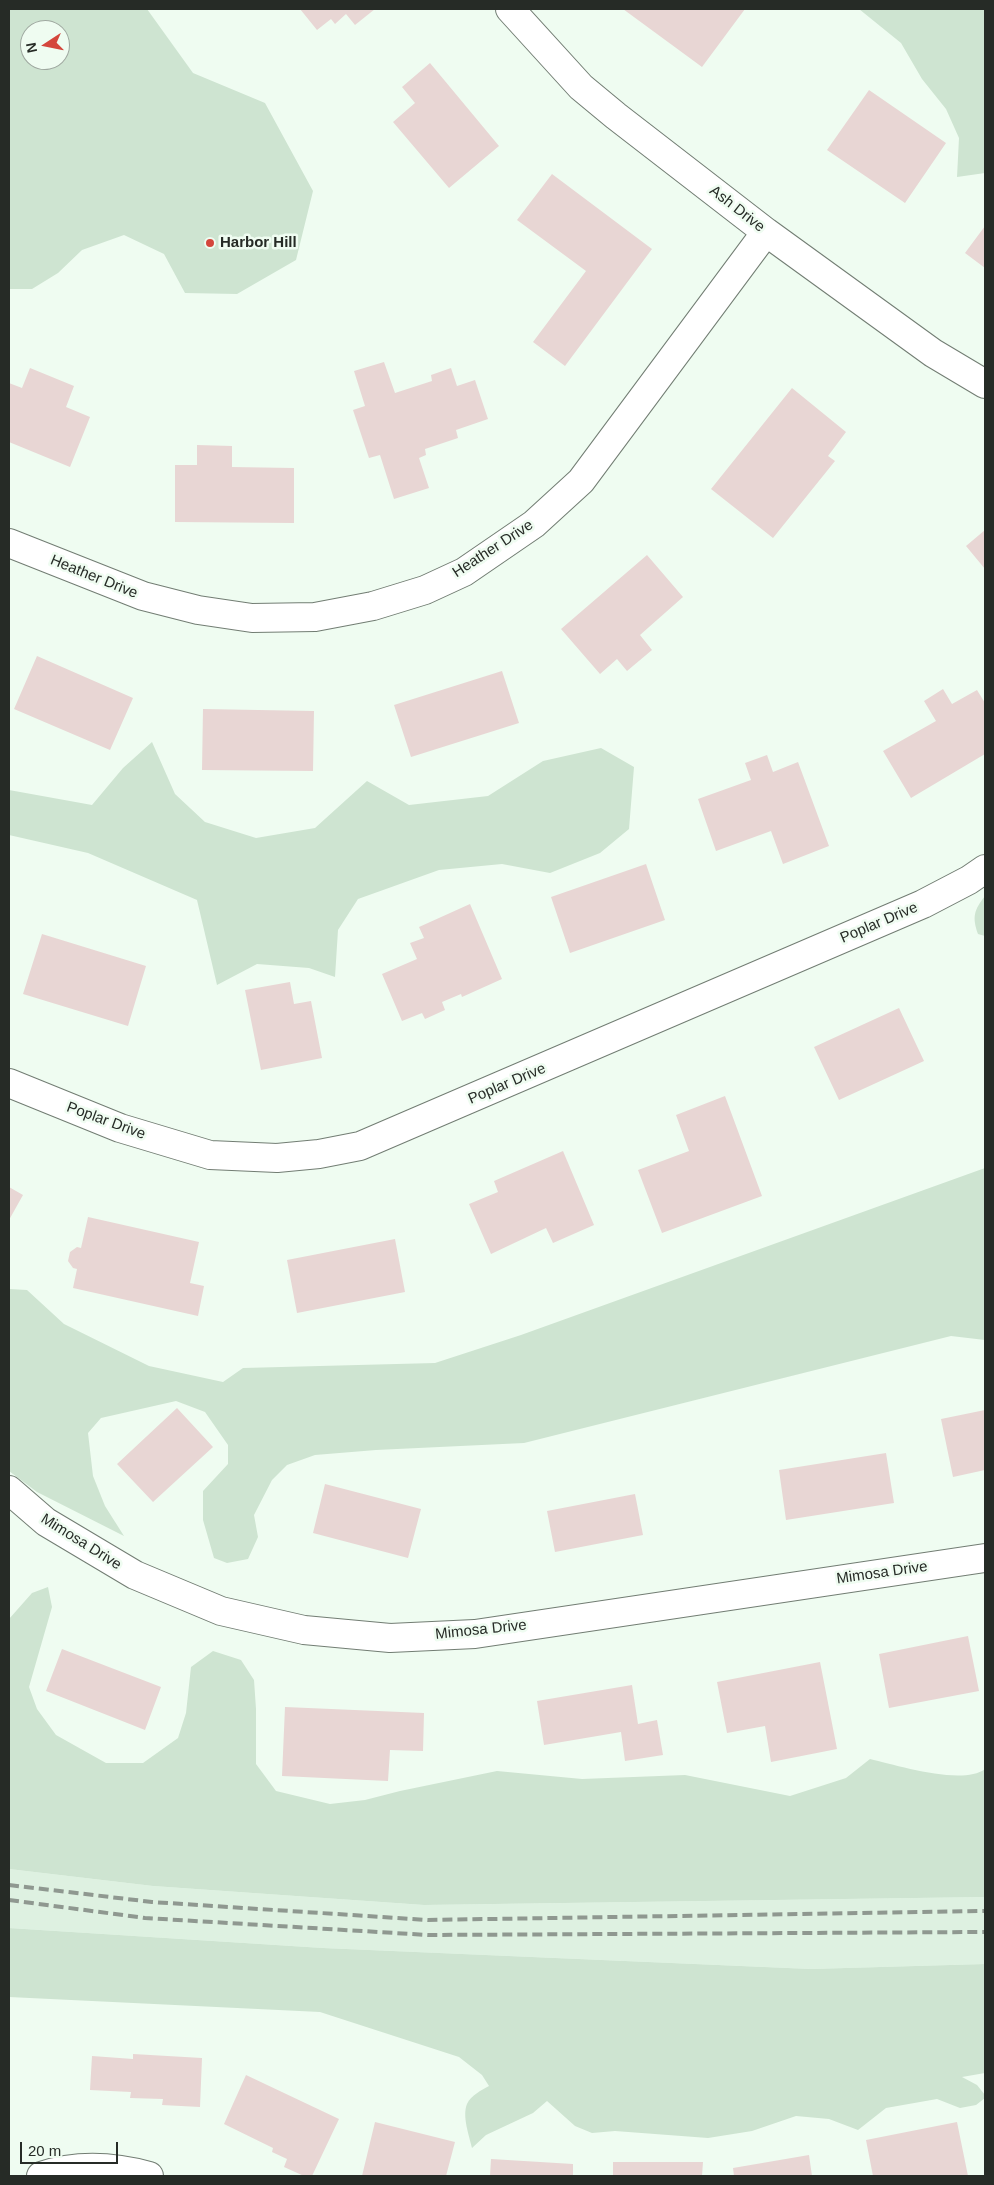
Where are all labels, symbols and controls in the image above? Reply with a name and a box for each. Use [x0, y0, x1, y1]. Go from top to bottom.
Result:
north arrow [20, 20, 70, 70]
text: N [22, 41, 40, 54]
street label: Ash Drive [706, 182, 768, 236]
place label: Harbor Hill [220, 234, 297, 252]
marker: Harbor Hill [204, 237, 216, 249]
street label: Heather Drive [449, 516, 537, 582]
street label: Heather Drive [48, 551, 140, 603]
street label: Poplar Drive [837, 899, 921, 947]
street label: Poplar Drive [465, 1060, 549, 1108]
street label: Poplar Drive [64, 1098, 148, 1144]
street label: Mimosa Drive [37, 1510, 125, 1574]
street label: Mimosa Drive [835, 1558, 929, 1588]
street label: Mimosa Drive [434, 1616, 528, 1644]
scale bar [22, 2132, 120, 2164]
text: 20 m [28, 2142, 61, 2159]

